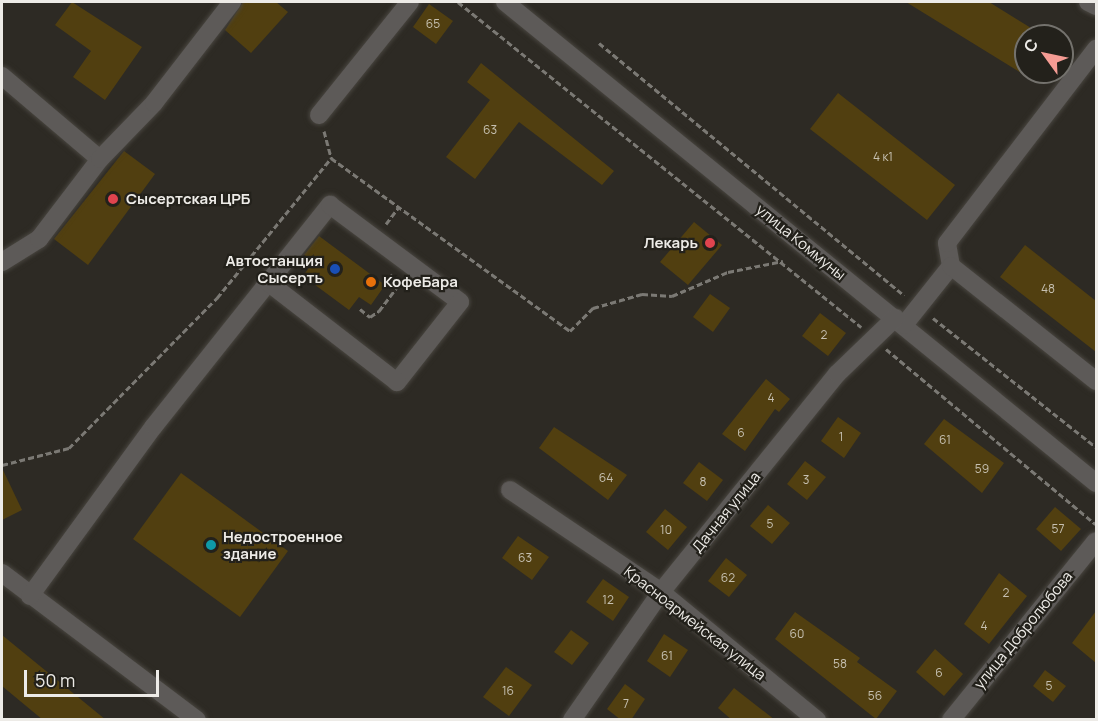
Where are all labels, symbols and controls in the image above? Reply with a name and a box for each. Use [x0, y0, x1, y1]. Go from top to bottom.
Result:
house number: 65 [426, 17, 440, 31]
north arrow [1014, 24, 1074, 84]
text: С [1018, 34, 1043, 56]
house number: 63 [483, 123, 497, 137]
house number: 4 к1 [873, 150, 893, 164]
marker: Сысертская ЦРБ [104, 190, 122, 208]
place label: Сысертская ЦРБ [126, 190, 250, 208]
street label: улица Коммуны [753, 200, 849, 284]
place label: Лекарь [644, 234, 698, 252]
marker: Лекарь [703, 236, 717, 250]
place label: Автостанция Сысерть [225, 251, 323, 286]
marker: Автостанция Сысерть [328, 262, 342, 276]
place label: КофеБара [383, 273, 458, 291]
marker: КофеБара [364, 275, 378, 289]
house number: 48 [1041, 282, 1055, 296]
house number: 2 [821, 328, 827, 342]
house number: 4 [767, 391, 775, 405]
house number: 6 [737, 426, 745, 440]
house number: 1 [839, 430, 843, 444]
house number: 61 [939, 433, 951, 447]
house number: 59 [975, 462, 989, 476]
street label: Дачная улица [688, 468, 764, 556]
house number: 64 [599, 471, 613, 485]
house number: 3 [803, 473, 809, 487]
house number: 8 [700, 475, 706, 489]
house number: 5 [767, 517, 773, 531]
house number: 57 [1052, 522, 1064, 536]
house number: 10 [660, 523, 672, 537]
place label: Недостроенное здание [223, 527, 343, 562]
marker: Недостроенное здание [204, 538, 218, 552]
house number: 63 [518, 551, 532, 565]
street label: Красноармейская улица [621, 562, 769, 684]
street label: улица Добролюбова [970, 567, 1076, 693]
house number: 62 [721, 571, 735, 585]
house number: 2 [1003, 586, 1009, 600]
house number: 12 [602, 593, 614, 607]
house number: 4 [980, 619, 988, 633]
house number: 60 [790, 627, 804, 641]
house number: 61 [661, 649, 673, 663]
house number: 58 [833, 657, 847, 671]
scale bar [27, 658, 162, 696]
house number: 6 [935, 666, 943, 680]
text: 50 m [35, 668, 75, 692]
house number: 5 [1046, 679, 1052, 693]
house number: 16 [502, 684, 514, 698]
house number: 56 [868, 689, 882, 703]
house number: 7 [623, 697, 629, 711]

